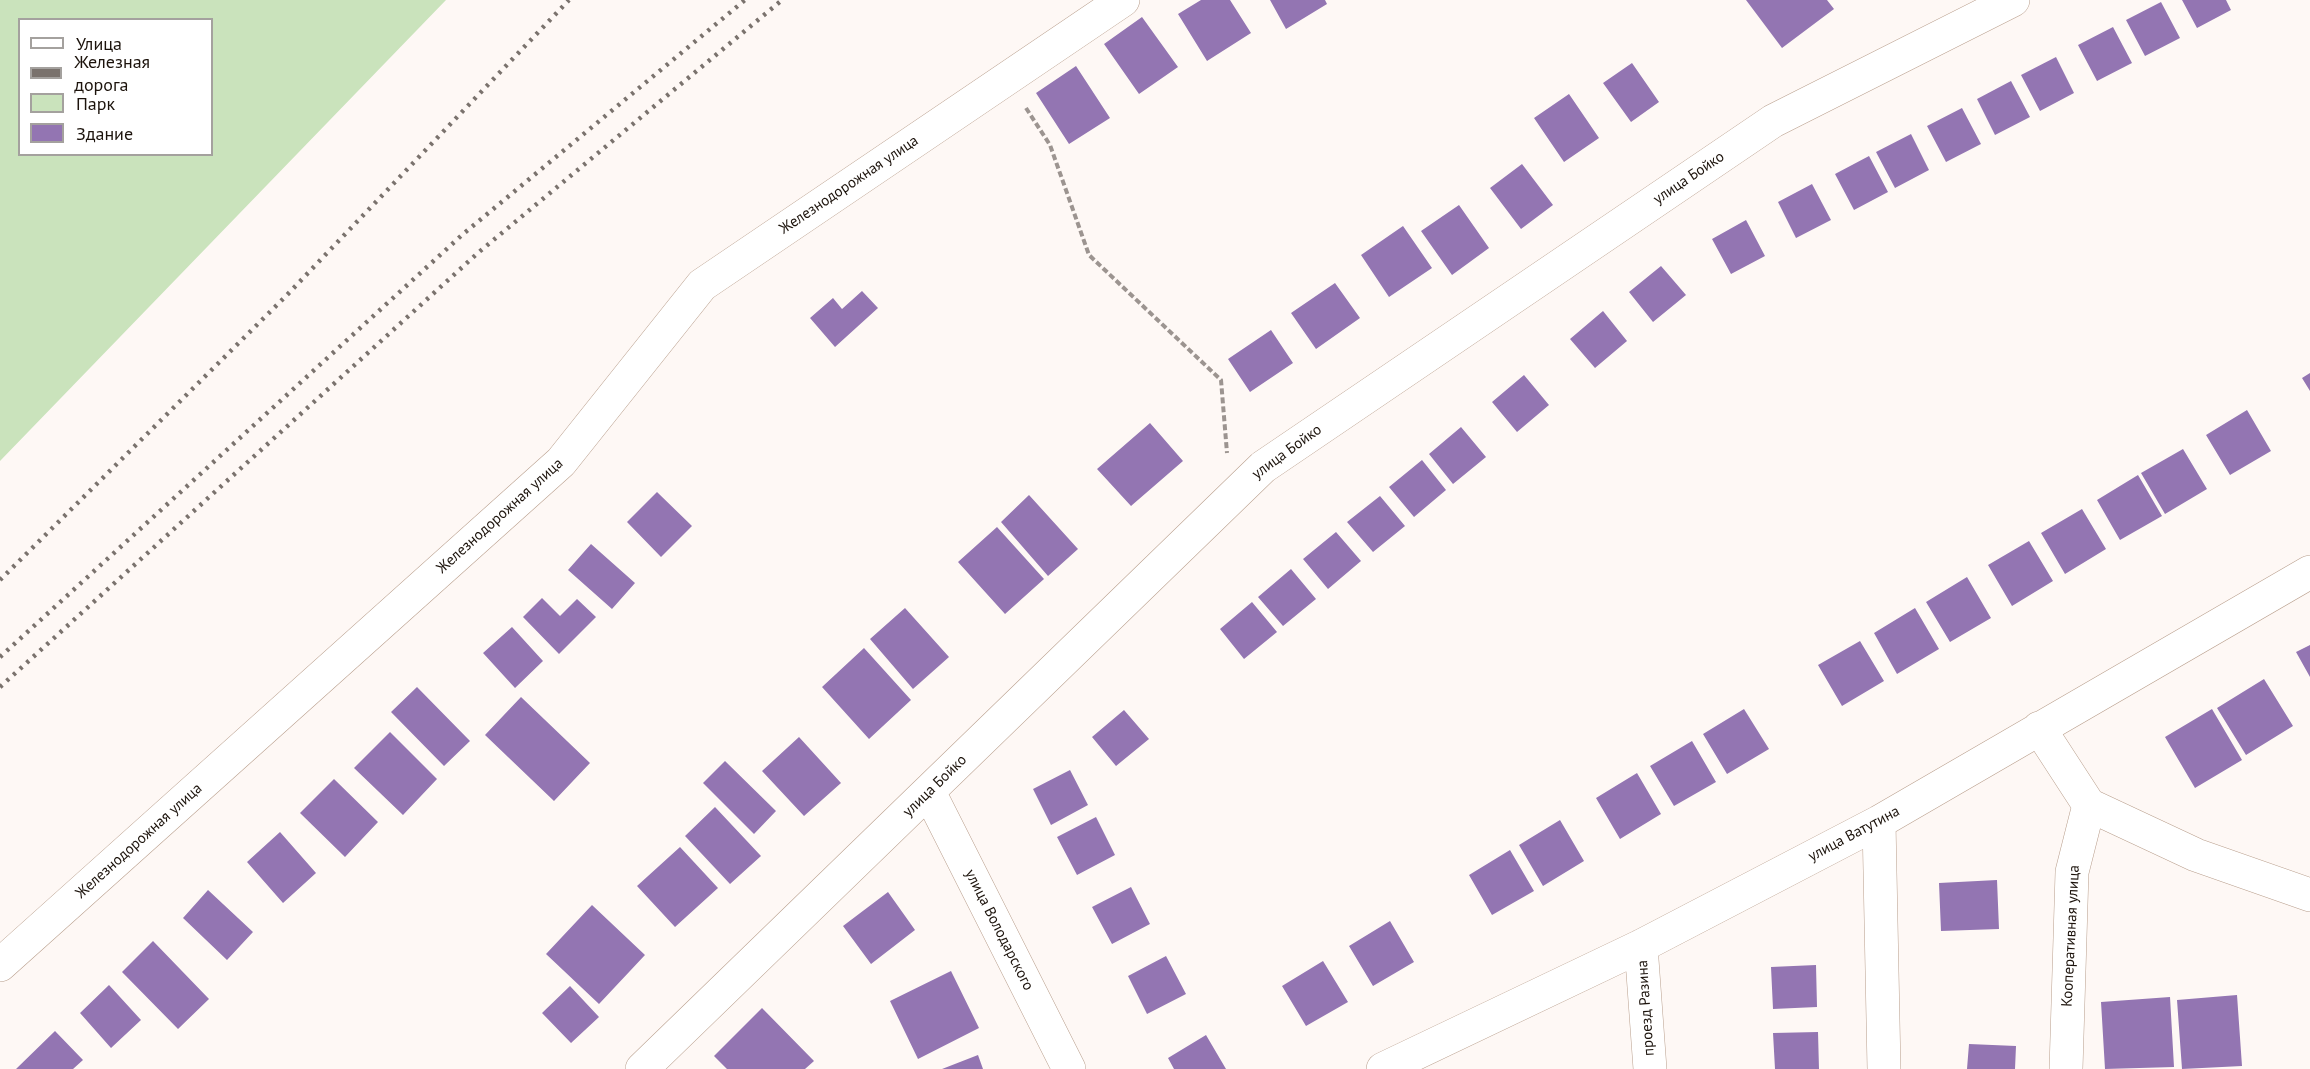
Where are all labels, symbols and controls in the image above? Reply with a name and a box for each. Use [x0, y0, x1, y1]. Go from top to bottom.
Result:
legend [18, 18, 213, 156]
text: Улица [76, 32, 122, 55]
text: Железная дорога [74, 50, 150, 96]
text: Парк [76, 92, 115, 115]
text: Здание [76, 122, 133, 145]
street label: Железнодорожная улица [776, 132, 922, 238]
street label: улица Бойко [1650, 148, 1728, 208]
street label: улица Бойко [1249, 421, 1325, 483]
street label: Железнодорожная улица [433, 455, 567, 577]
street label: улица Бойко [899, 751, 971, 821]
street label: Железнодорожная улица [72, 780, 206, 902]
street label: улица Ватутина [1805, 802, 1903, 866]
street label: Кооперативная улица [2058, 865, 2084, 1007]
street label: улица Володарского [961, 867, 1037, 993]
street label: проезд Разина [1634, 959, 1658, 1057]

